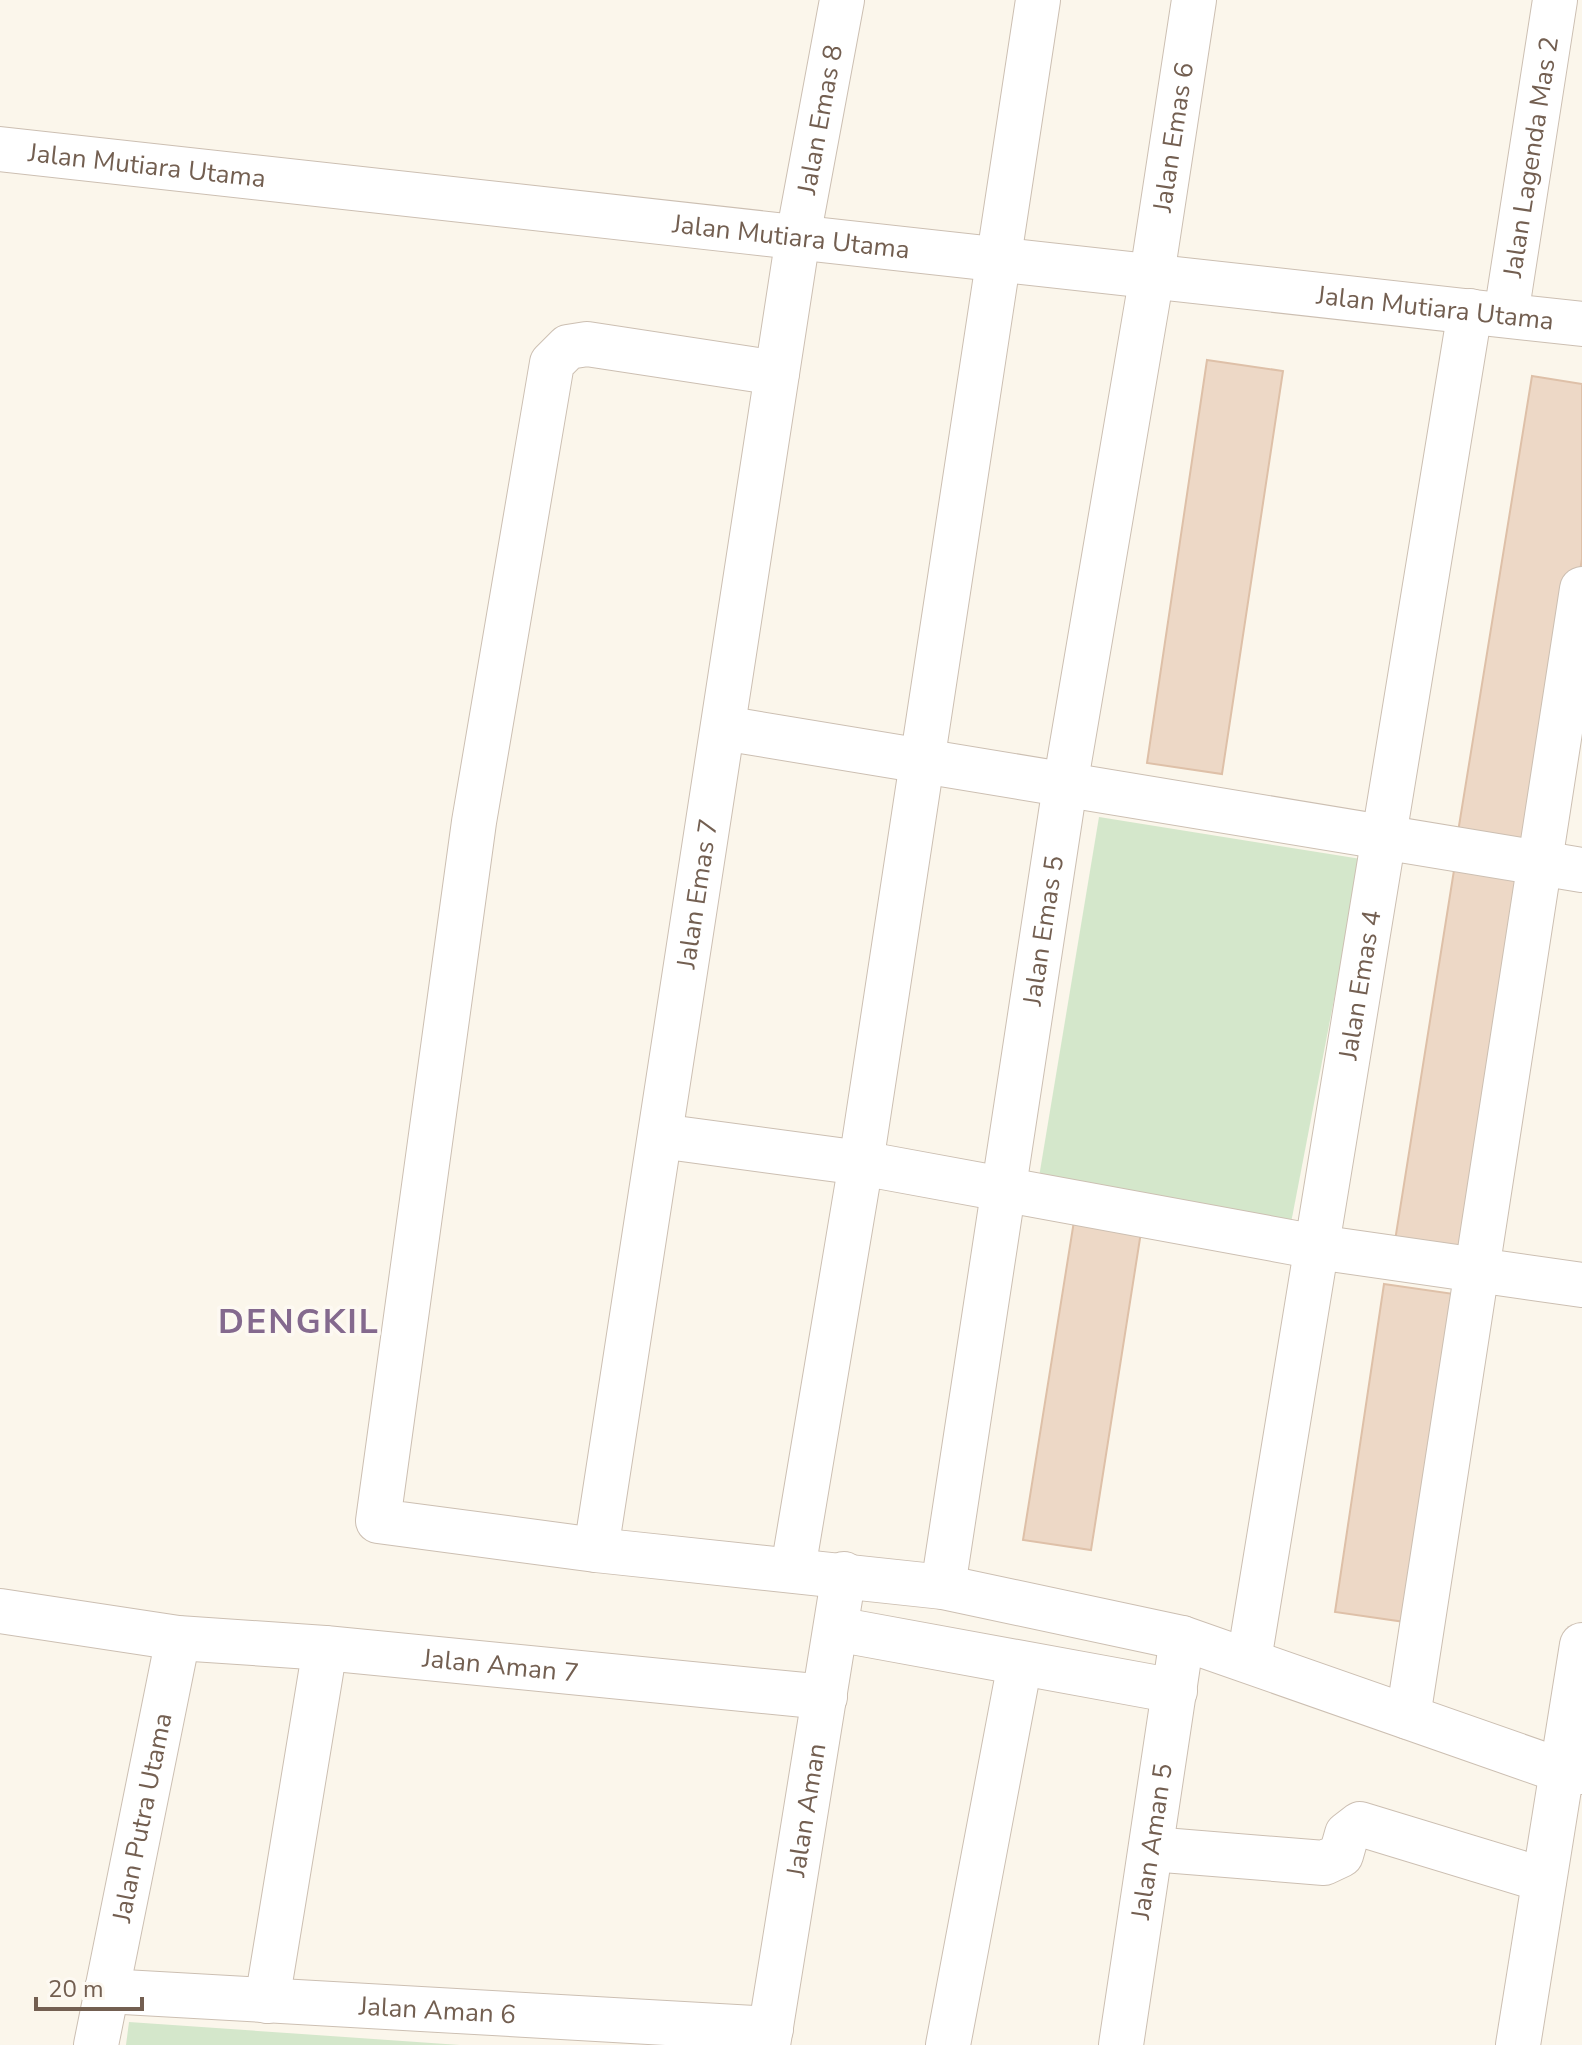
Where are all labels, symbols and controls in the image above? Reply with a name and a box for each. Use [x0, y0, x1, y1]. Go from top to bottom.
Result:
street label: Jalan Lagenda Mas 2 [1494, 34, 1567, 281]
street label: Jalan Emas 8 [789, 42, 851, 198]
street label: Jalan Emas 6 [1144, 60, 1202, 216]
street label: Jalan Mutiara Utama [26, 135, 268, 196]
street label: Jalan Mutiara Utama [670, 206, 912, 267]
street label: Jalan Mutiara Utama [1314, 277, 1556, 338]
street label: Jalan Emas 7 [668, 816, 726, 972]
street label: Jalan Emas 5 [1014, 853, 1072, 1009]
street label: Jalan Emas 4 [1330, 908, 1389, 1063]
district label: DENGKIL [218, 1299, 380, 1345]
street label: Jalan Aman 7 [420, 1640, 581, 1690]
street label: Jalan Putra Utama [103, 1710, 180, 1926]
street label: Jalan Aman [778, 1741, 834, 1880]
street label: Jalan Aman 5 [1122, 1761, 1180, 1923]
scale bar [36, 1961, 142, 2011]
text: 20 m [48, 1973, 104, 2005]
street label: Jalan Aman 6 [357, 1988, 517, 2032]

